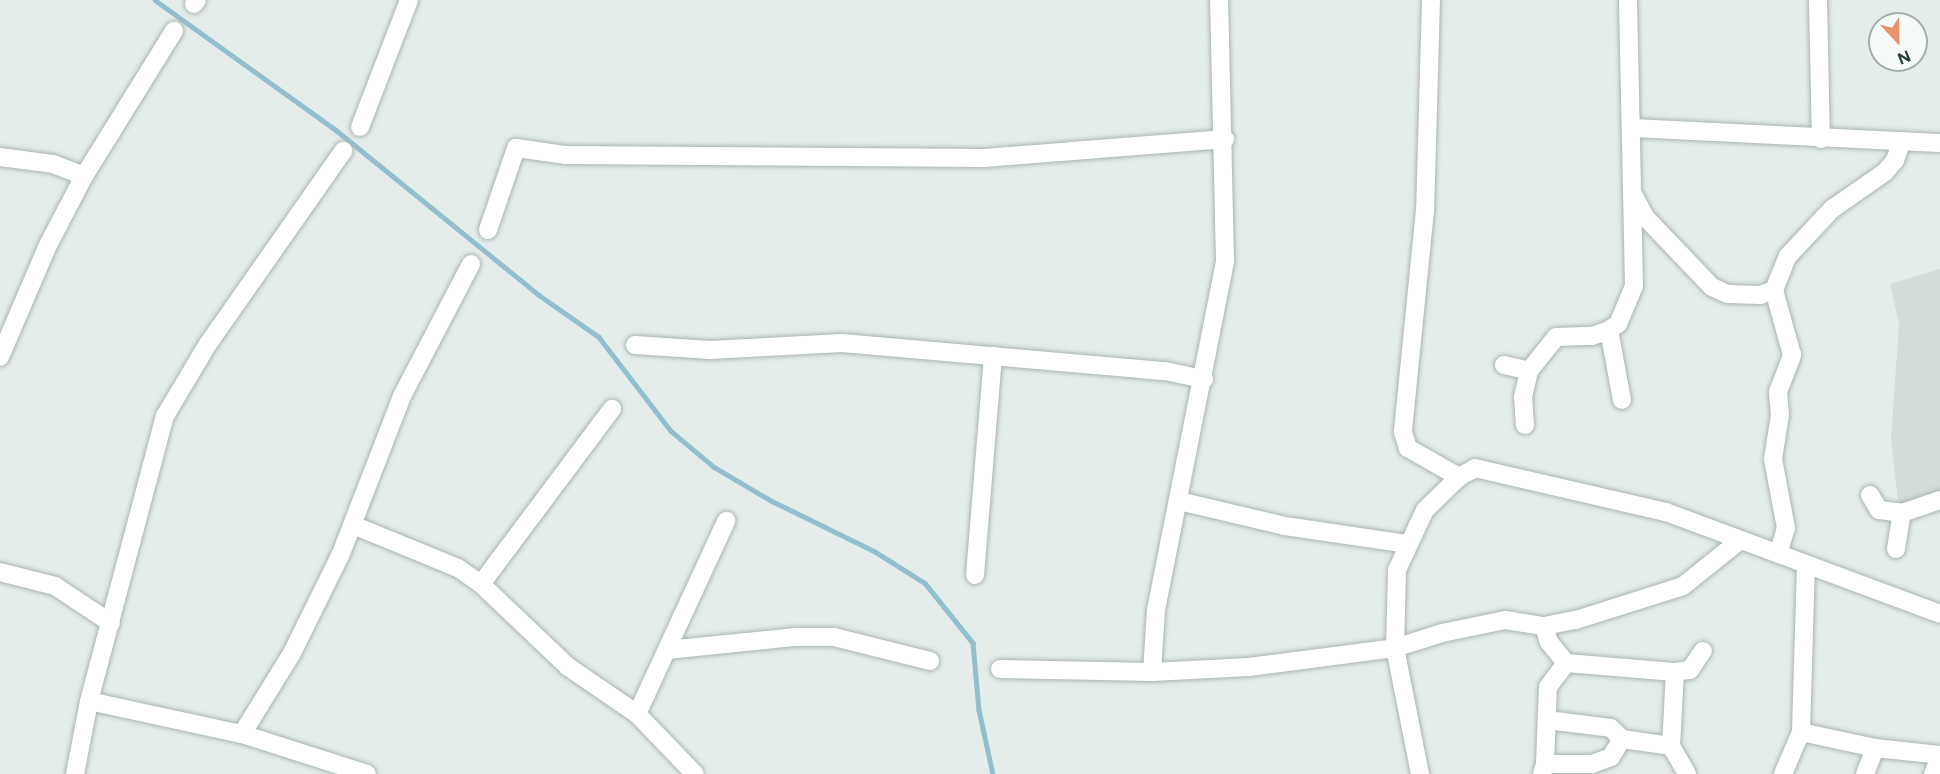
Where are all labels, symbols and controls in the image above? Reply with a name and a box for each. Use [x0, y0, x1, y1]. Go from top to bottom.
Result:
north arrow [1868, 12, 1928, 72]
text: N [1895, 46, 1913, 68]

